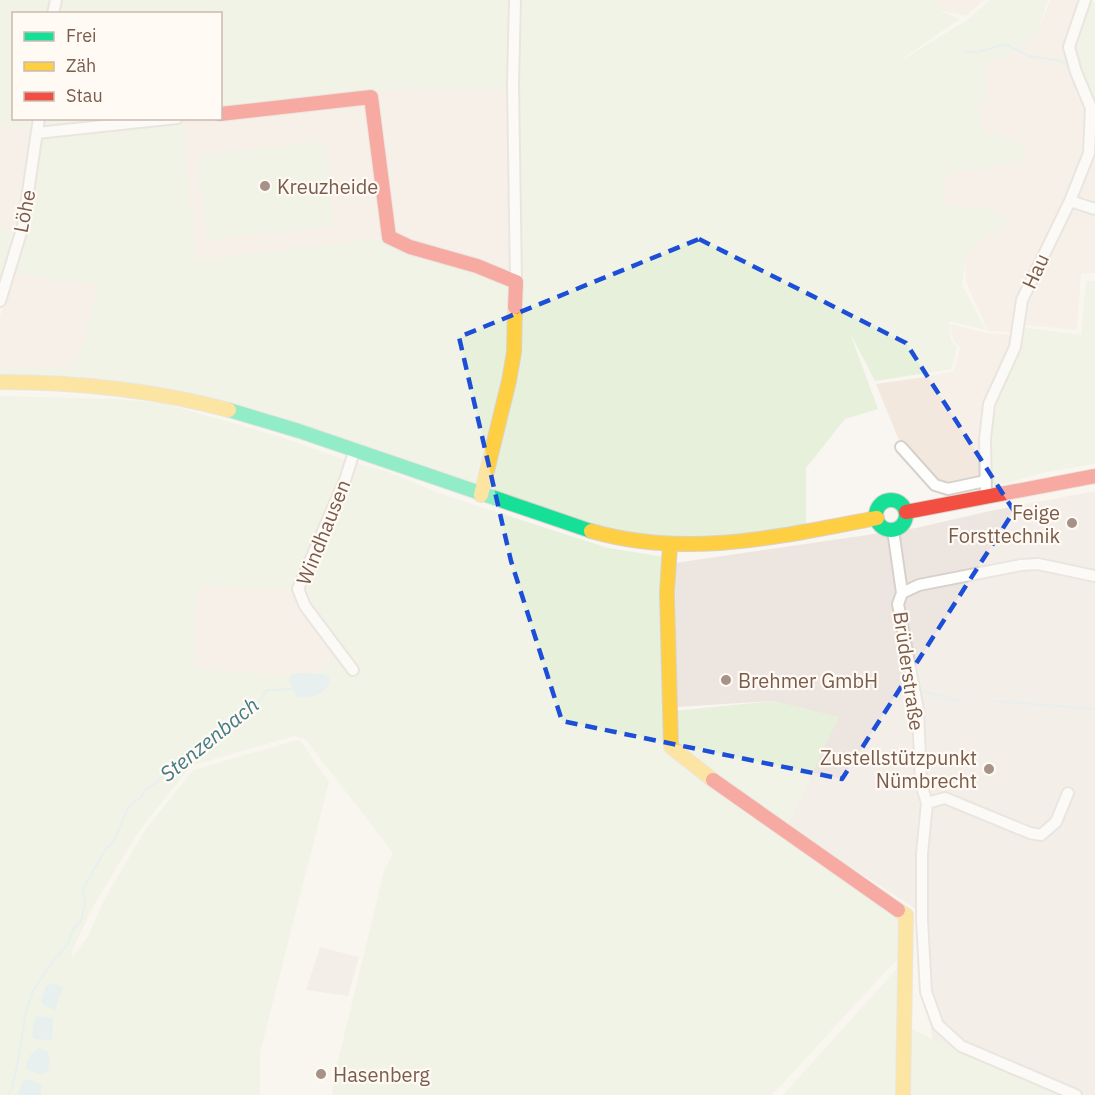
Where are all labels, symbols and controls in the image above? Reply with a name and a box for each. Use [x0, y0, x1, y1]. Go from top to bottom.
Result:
legend [12, 12, 222, 120]
text: Frei [66, 24, 97, 47]
text: Zäh [66, 54, 96, 77]
text: Stau [66, 84, 103, 107]
place label: Kreuzheide [277, 173, 378, 200]
marker: Kreuzheide [258, 179, 272, 193]
street label: Löhe [7, 187, 41, 235]
street label: Hau [1015, 249, 1055, 293]
street label: Windhausen [290, 475, 356, 589]
place label: Feige Forsttechnik [948, 499, 1060, 549]
marker: Feige Forsttechnik [1065, 516, 1079, 530]
street label: Brüderstraße [887, 610, 931, 732]
place label: Brehmer GmbH [738, 667, 878, 694]
marker: Brehmer GmbH [719, 673, 733, 687]
water label: Stenzenbach [154, 690, 264, 788]
place label: Zustellstützpunkt Nümbrecht [820, 744, 977, 794]
marker: Zustellstützpunkt Nümbrecht [982, 762, 996, 776]
place label: Hasenberg [333, 1061, 430, 1088]
marker: Hasenberg [314, 1067, 328, 1081]

